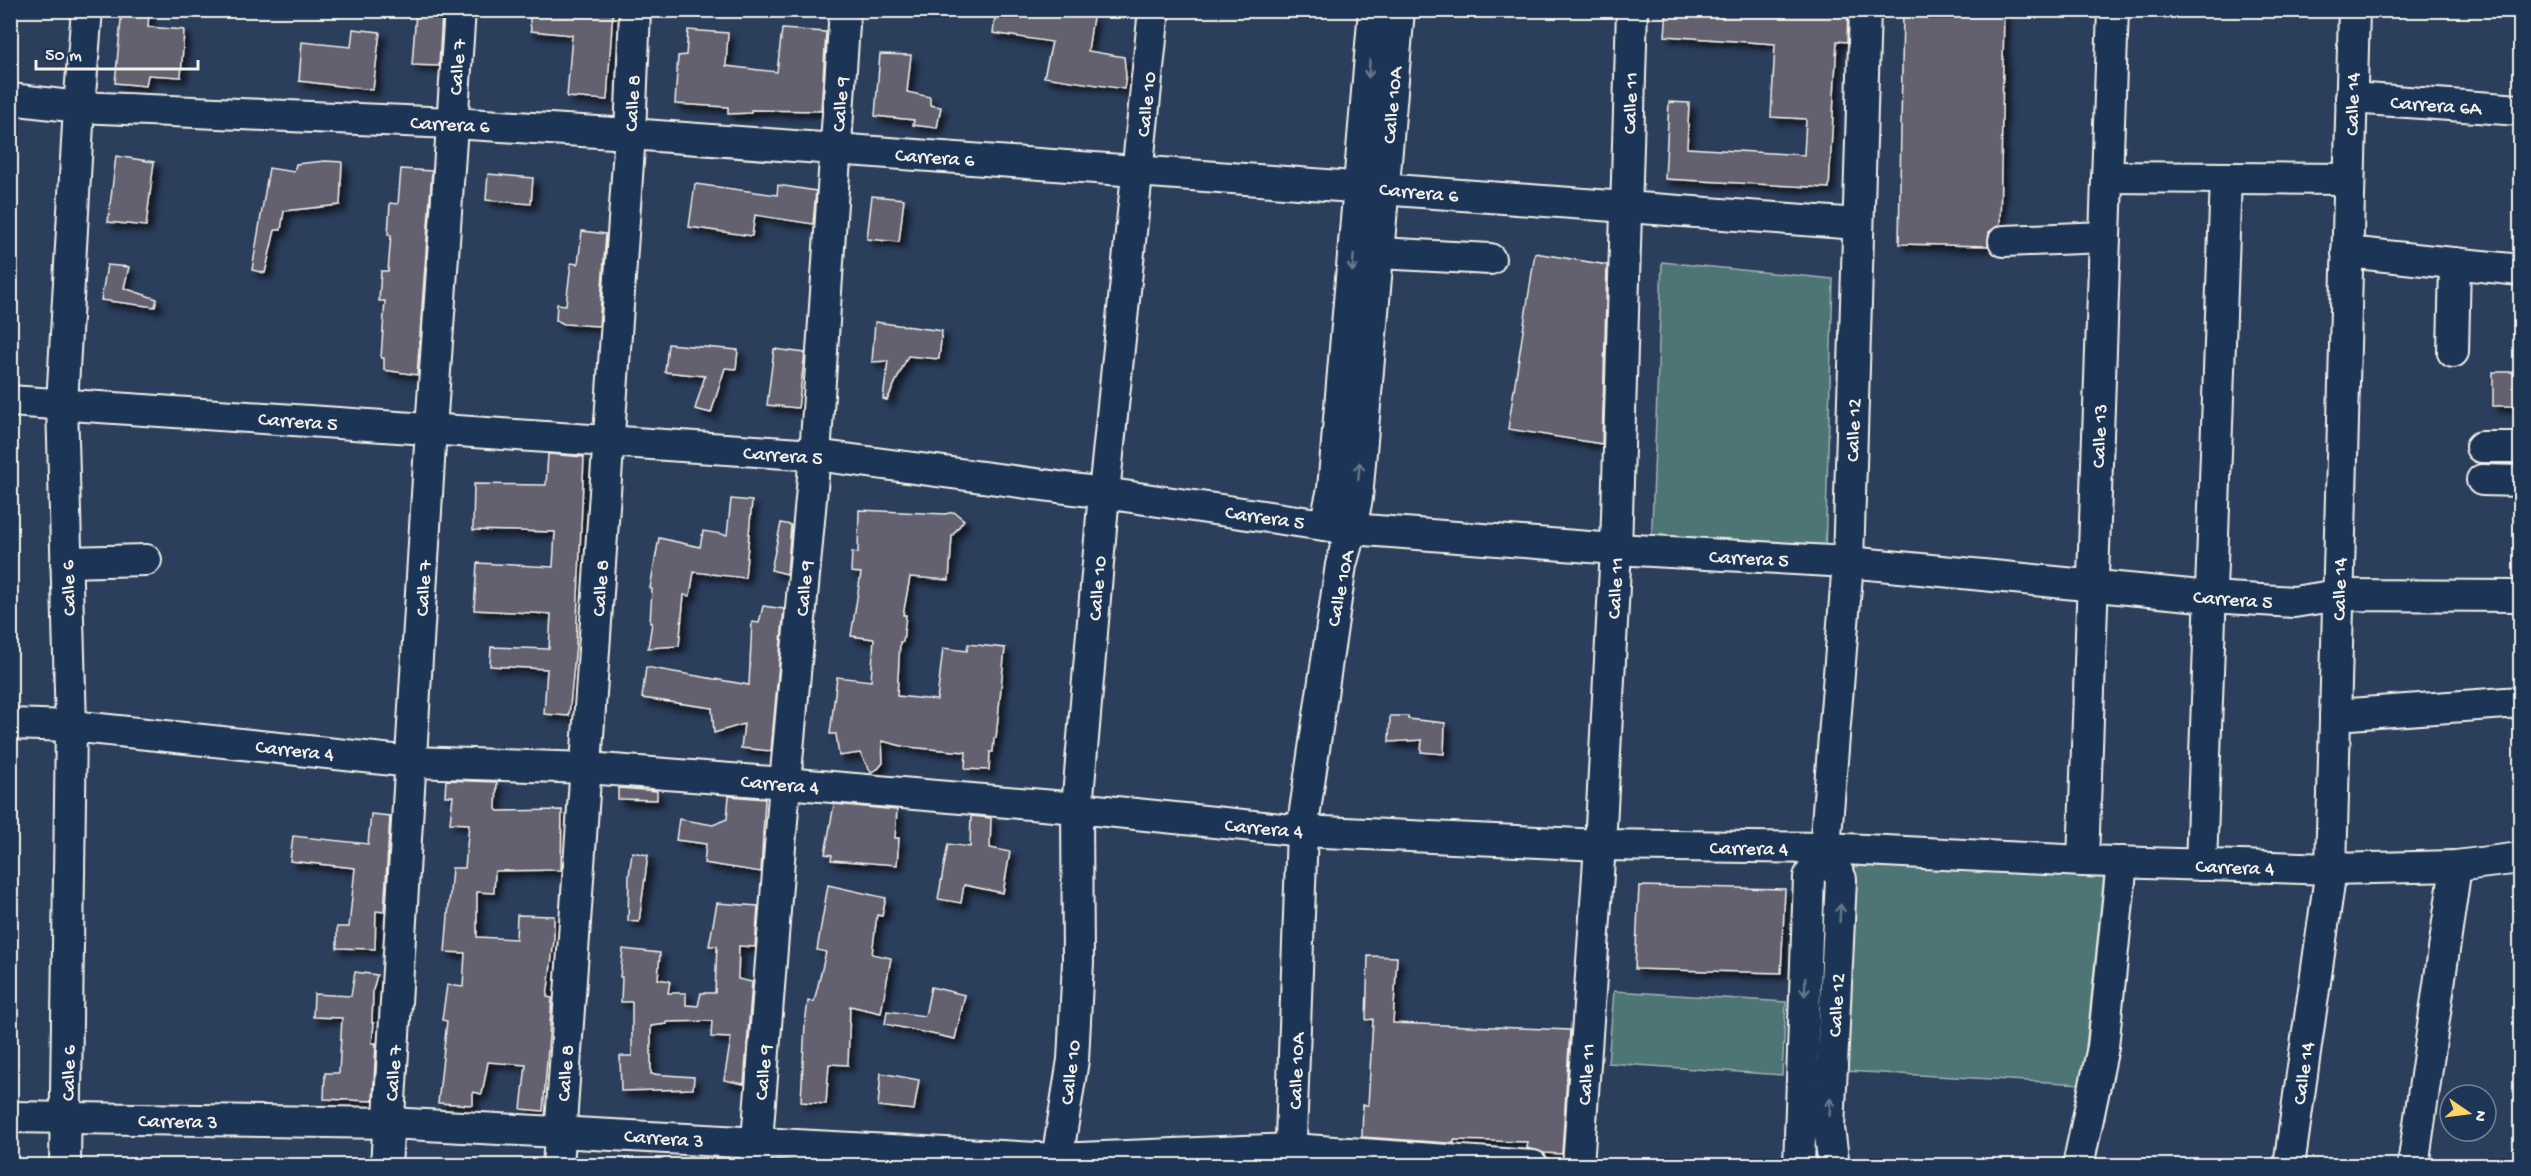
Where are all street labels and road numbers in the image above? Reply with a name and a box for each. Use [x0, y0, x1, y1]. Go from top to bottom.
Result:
street label: Calle 7 [446, 38, 473, 96]
street label: Calle 10A [1380, 65, 1409, 145]
street label: Calle 10 [1134, 71, 1163, 138]
street label: Calle 11 [1620, 72, 1645, 134]
street label: Calle 14 [2342, 72, 2367, 136]
street label: Calle 8 [622, 74, 647, 132]
street label: Calle 9 [829, 76, 856, 133]
street label: Carrera 6A [2389, 93, 2483, 122]
street label: Carrera 6 [410, 113, 491, 140]
street label: Carrera 6 [894, 145, 976, 174]
street label: Carrera 6 [1378, 180, 1460, 209]
street label: Calle 12 [1843, 398, 1868, 462]
street label: Calle 13 [2089, 404, 2114, 469]
street label: Carrera 5 [257, 409, 338, 438]
street label: Carrera 5 [742, 443, 823, 472]
street label: Carrera 5 [1223, 503, 1306, 536]
street label: Calle 10A [1324, 547, 1361, 629]
street label: Carrera 5 [1708, 547, 1789, 574]
street label: Calle 10 [1085, 555, 1114, 622]
street label: Calle 11 [1604, 557, 1631, 620]
street label: Calle 14 [2329, 557, 2354, 621]
street label: Calle 6 [58, 559, 83, 616]
street label: Calle 7 [413, 559, 438, 617]
street label: Calle 8 [589, 559, 616, 617]
street label: Calle 9 [793, 559, 820, 617]
street label: Carrera 5 [2192, 587, 2273, 616]
street label: Carrera 4 [254, 737, 336, 768]
street label: Carrera 4 [739, 772, 820, 801]
street label: Carrera 4 [1223, 816, 1304, 845]
street label: Carrera 4 [1709, 838, 1789, 863]
street label: Carrera 4 [2195, 857, 2275, 882]
street label: Calle 12 [1825, 973, 1852, 1038]
street label: Calle 10A [1286, 1031, 1311, 1110]
street label: Calle 10 [1057, 1039, 1088, 1106]
street label: Calle 14 [2290, 1040, 2321, 1106]
street label: Calle 9 [752, 1043, 779, 1101]
street label: Calle 11 [1575, 1043, 1602, 1106]
street label: Calle 6 [59, 1044, 83, 1101]
street label: Calle 7 [382, 1044, 409, 1102]
street label: Calle 8 [554, 1044, 581, 1102]
street label: Carrera 3 [138, 1111, 218, 1136]
street label: Carrera 3 [623, 1126, 704, 1155]

